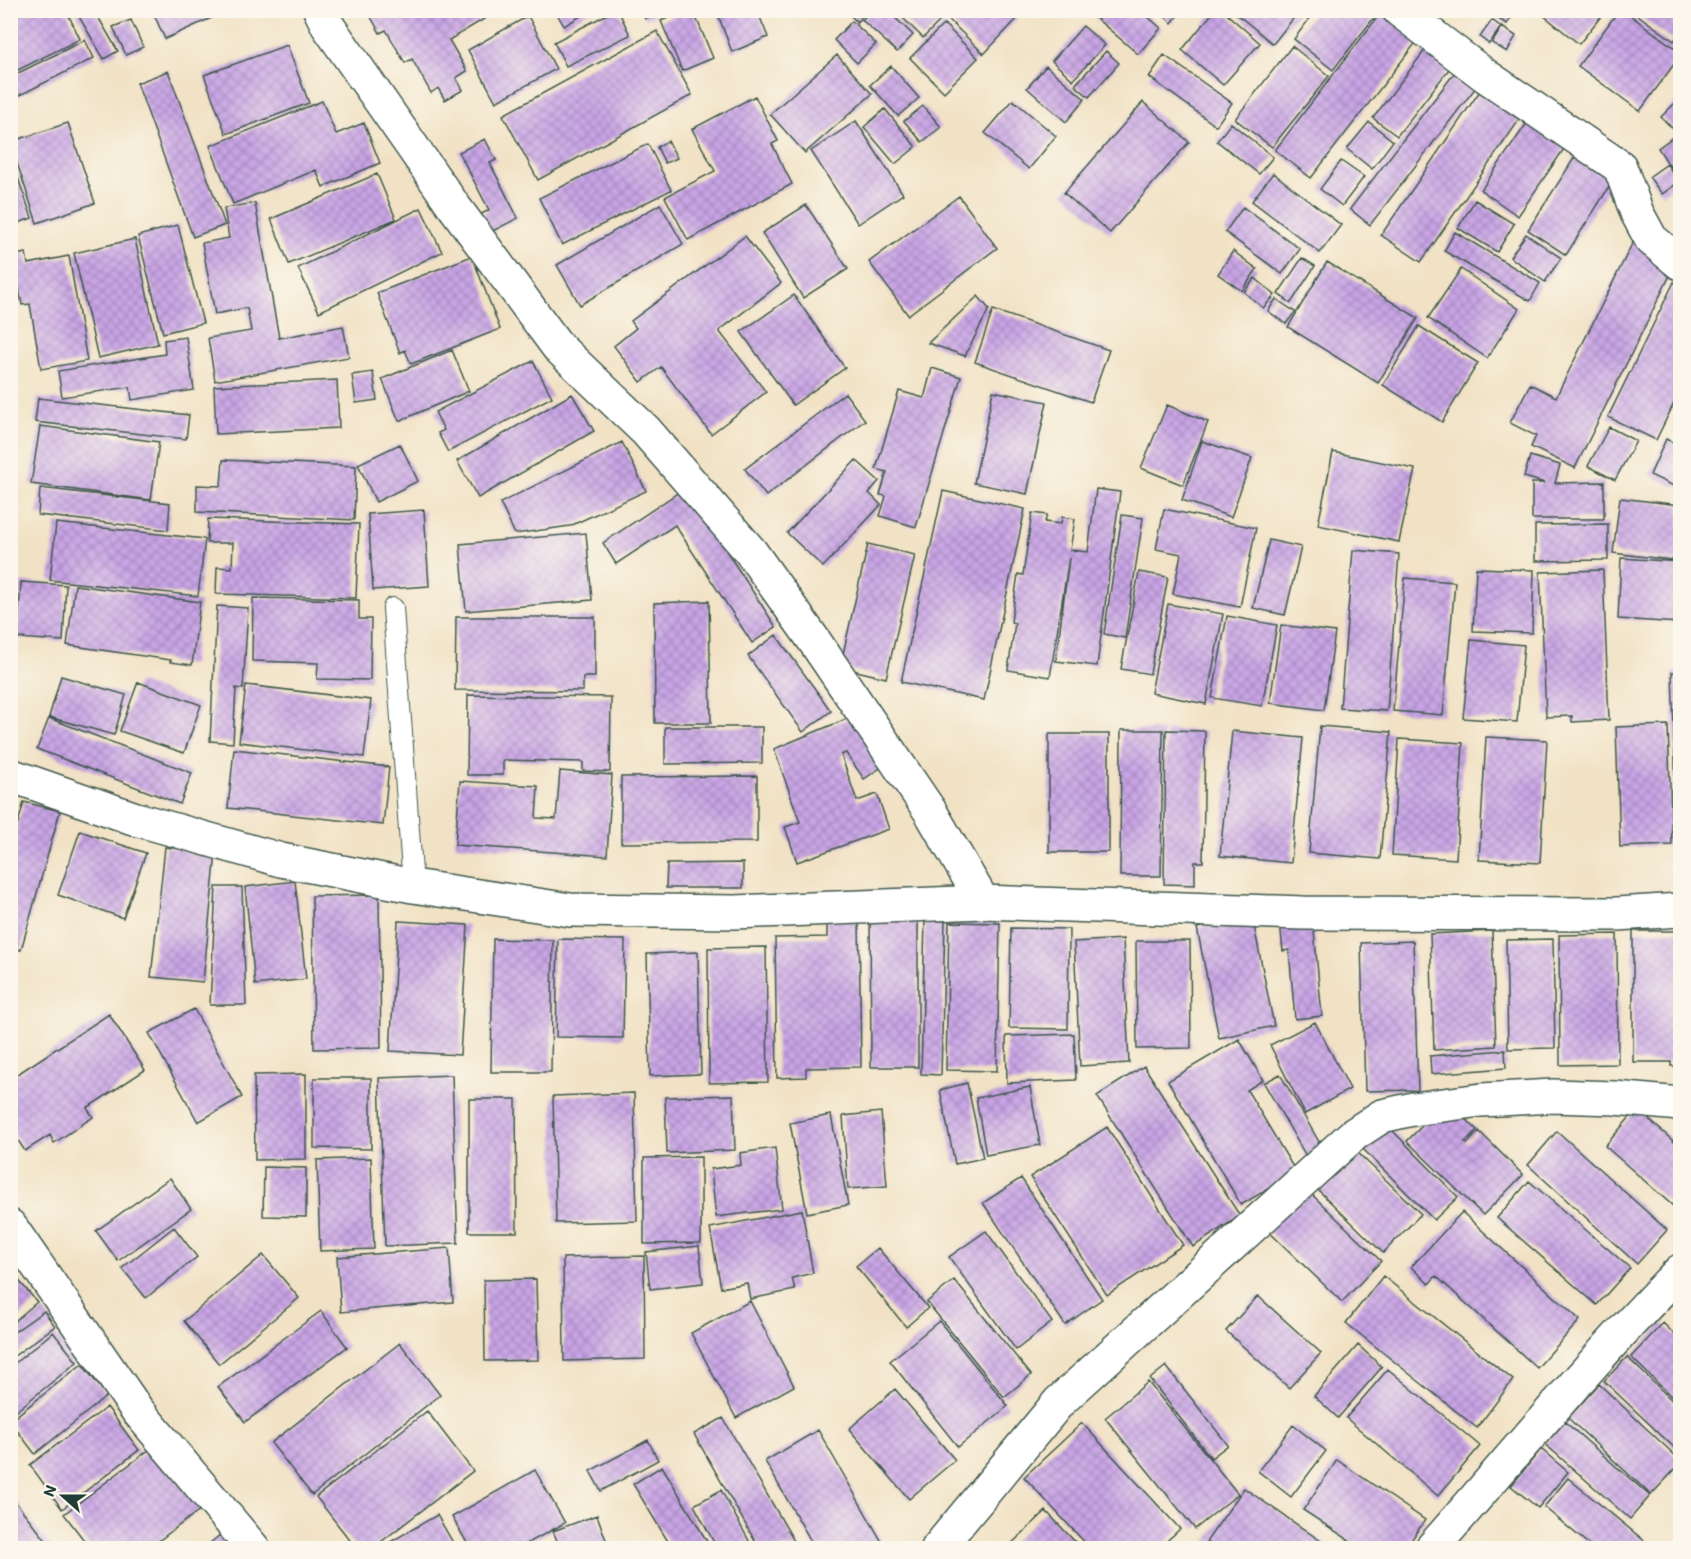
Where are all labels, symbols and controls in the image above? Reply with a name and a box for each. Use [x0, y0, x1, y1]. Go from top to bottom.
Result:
north arrow [33, 1466, 93, 1526]
text: N [39, 1482, 60, 1499]

